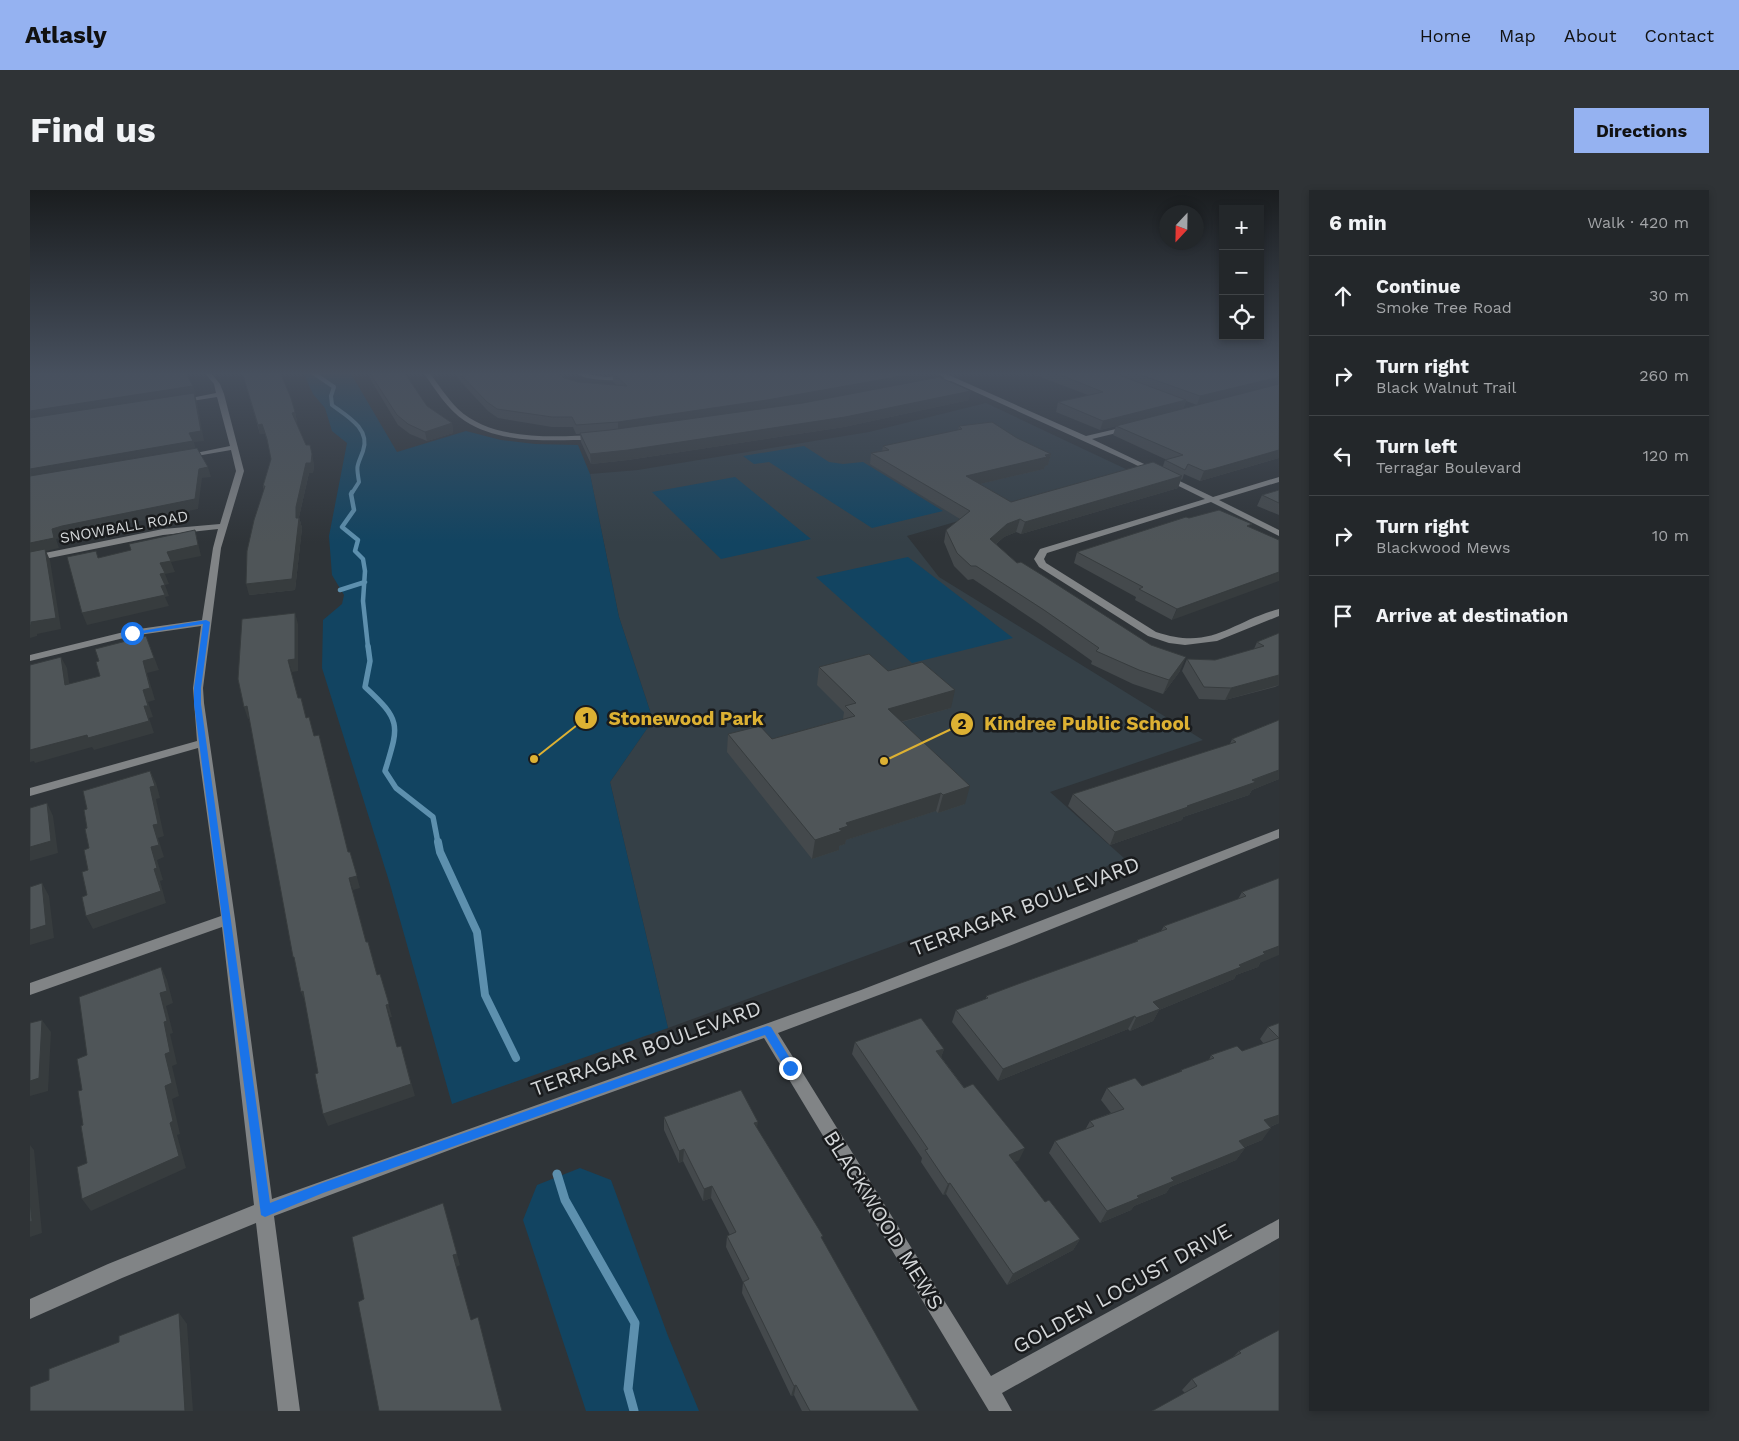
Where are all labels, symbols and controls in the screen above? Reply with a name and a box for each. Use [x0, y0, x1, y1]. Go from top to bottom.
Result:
text: Atlasly [25, 21, 107, 49]
text: Home [1420, 25, 1471, 46]
text: Map [1499, 25, 1536, 46]
text: About [1564, 25, 1616, 46]
text: Contact [1644, 25, 1714, 46]
button: Directions [1574, 108, 1709, 153]
text: Find us [30, 109, 156, 151]
north arrow [1159, 205, 1204, 250]
map controls [1219, 205, 1264, 340]
button: + [1219, 205, 1264, 250]
text: 6 min [1329, 210, 1387, 235]
text: Walk · 420 m [1587, 213, 1689, 232]
button: − [1219, 250, 1264, 295]
text: Continue [1376, 275, 1460, 298]
icon: ahead [1329, 282, 1357, 310]
text: 30 m [1649, 286, 1689, 305]
button: locate [1219, 295, 1264, 340]
text: Smoke Tree Road [1376, 298, 1512, 317]
text: Turn right [1376, 355, 1469, 378]
icon: right [1329, 362, 1357, 390]
text: 260 m [1639, 366, 1689, 385]
text: Black Walnut Trail [1376, 378, 1516, 397]
text: Turn left [1376, 435, 1457, 458]
icon: left [1329, 442, 1357, 470]
text: 120 m [1643, 446, 1689, 465]
text: Terragar Boulevard [1376, 458, 1522, 477]
street label: SNOWBALL ROAD [59, 507, 189, 547]
text: Turn right [1376, 515, 1469, 538]
icon: right [1329, 522, 1357, 550]
text: 10 m [1652, 526, 1689, 545]
text: Blackwood Mews [1376, 538, 1510, 557]
icon: arrive [1329, 602, 1357, 630]
text: Arrive at destination [1376, 604, 1568, 627]
route start [121, 622, 144, 645]
callout: Stonewood Park [573, 701, 773, 735]
text: Stonewood Park [608, 707, 764, 730]
callout: Kindree Public School [949, 707, 1200, 741]
text: 1 [583, 709, 589, 727]
text: Kindree Public School [984, 712, 1191, 735]
text: 2 [958, 715, 967, 733]
street label: TERRAGAR BOULEVARD [907, 851, 1143, 961]
street label: TERRAGAR BOULEVARD [527, 995, 765, 1101]
route end [779, 1057, 802, 1080]
street label: BLACKWOOD MEWS [819, 1126, 949, 1314]
street label: GOLDEN LOCUST DRIVE [1008, 1217, 1236, 1359]

